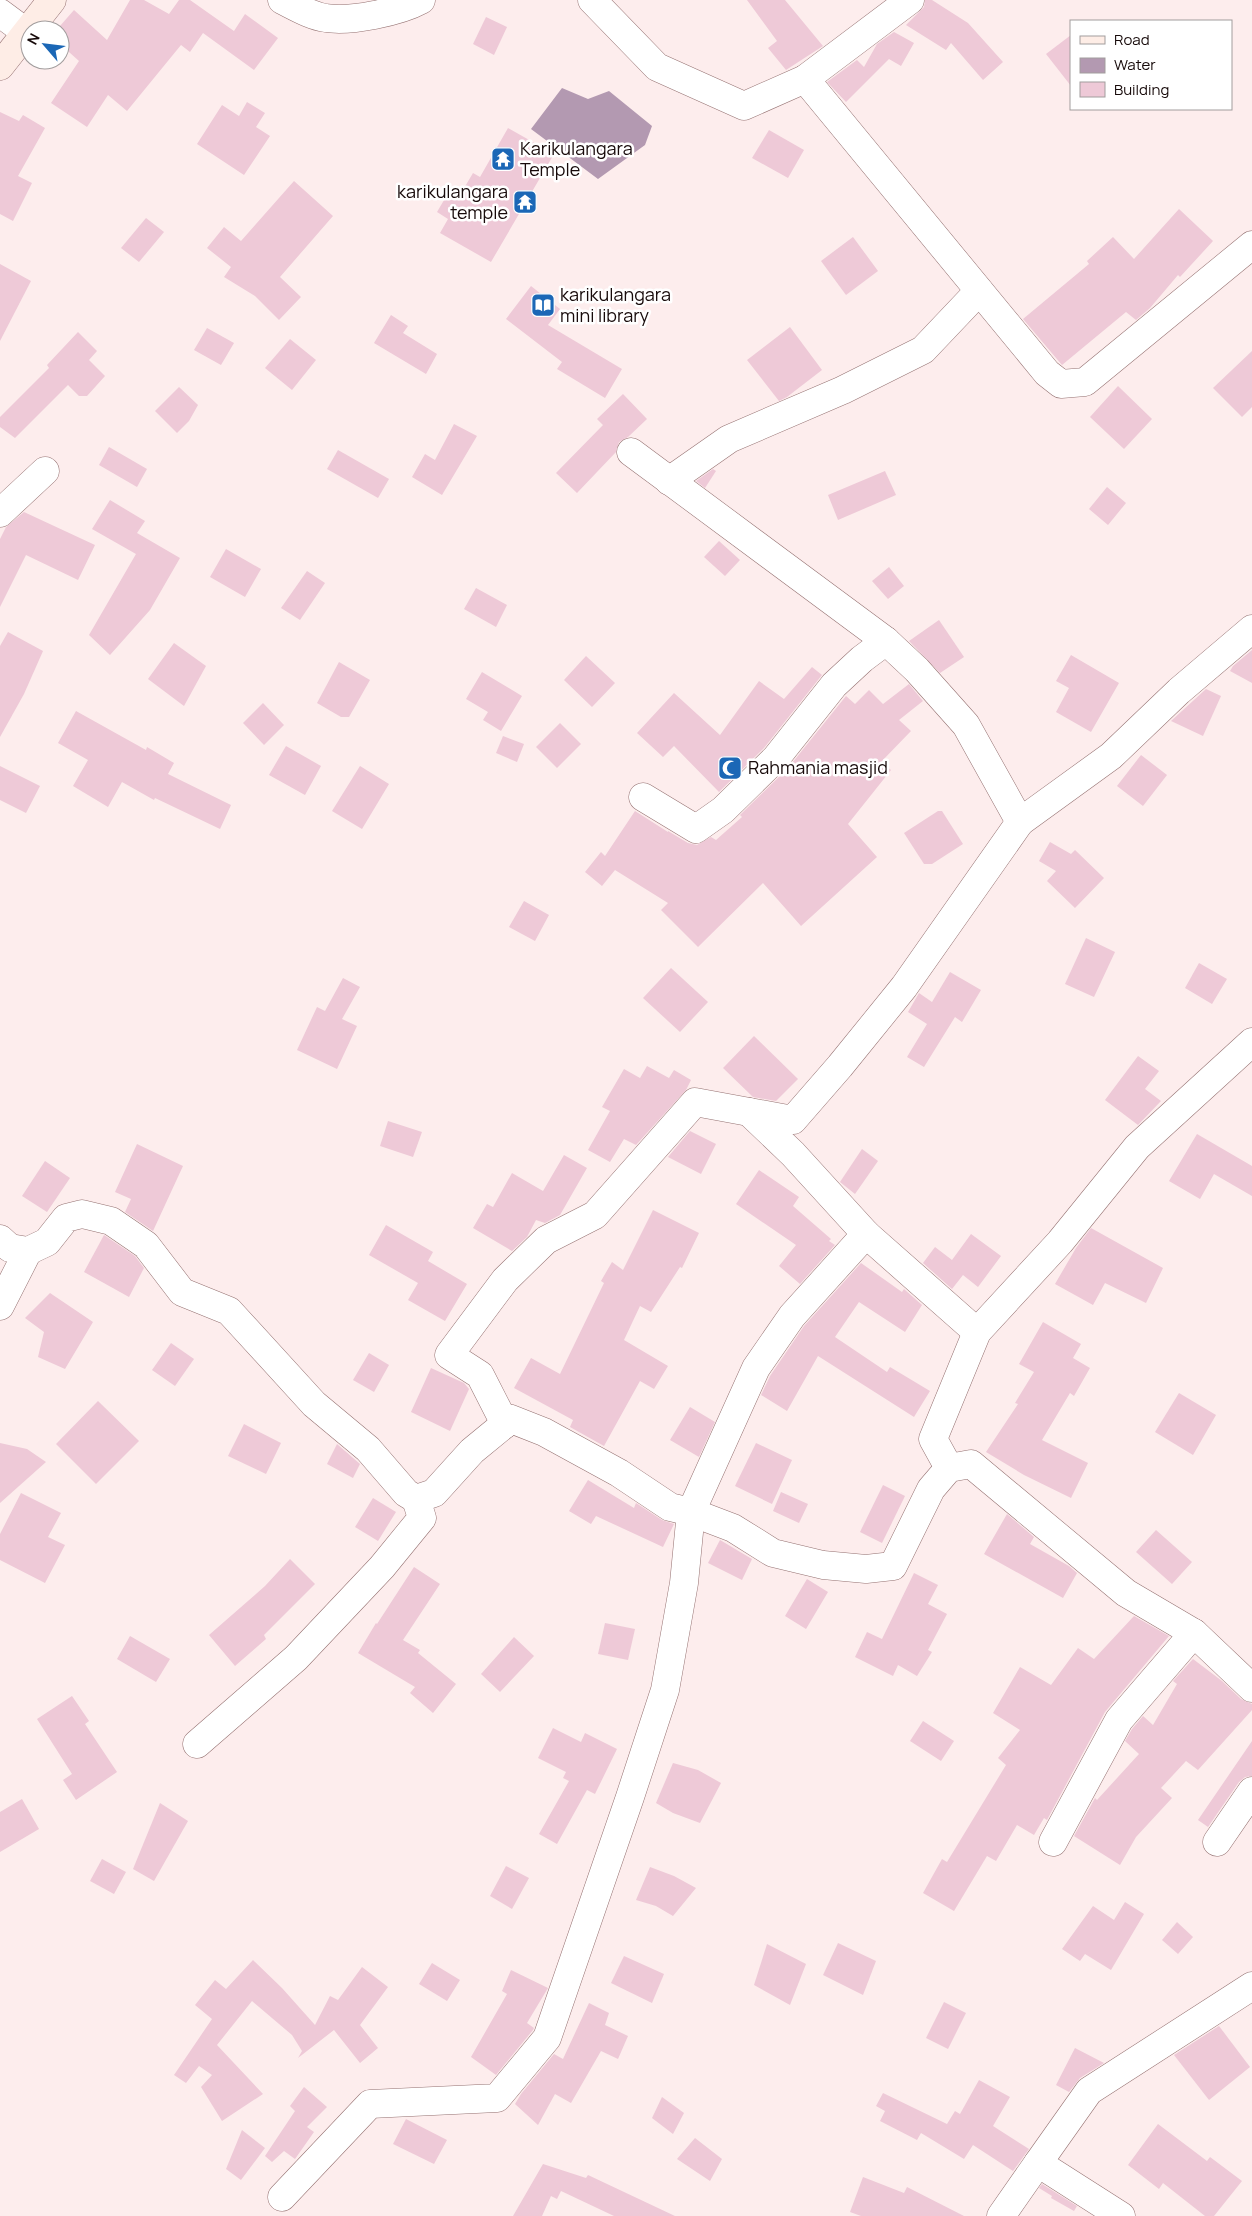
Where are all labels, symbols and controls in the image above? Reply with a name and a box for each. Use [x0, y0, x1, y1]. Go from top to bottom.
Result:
north arrow [20, 20, 70, 70]
legend [1070, 20, 1232, 110]
text: Road [1114, 29, 1150, 50]
text: N [22, 30, 44, 48]
text: Water [1114, 54, 1156, 75]
text: Building [1114, 79, 1169, 100]
place label: Karikulangara Temple [520, 136, 633, 181]
temple icon: Karikulangara Temple [490, 146, 516, 172]
place label: karikulangara temple [397, 179, 508, 224]
temple icon: karikulangara temple [512, 189, 538, 215]
place label: karikulangara mini library [560, 282, 671, 327]
library icon: karikulangara mini library [530, 292, 556, 318]
mosque icon: Rahmania masjid [717, 755, 743, 781]
place label: Rahmania masjid [748, 755, 888, 779]

